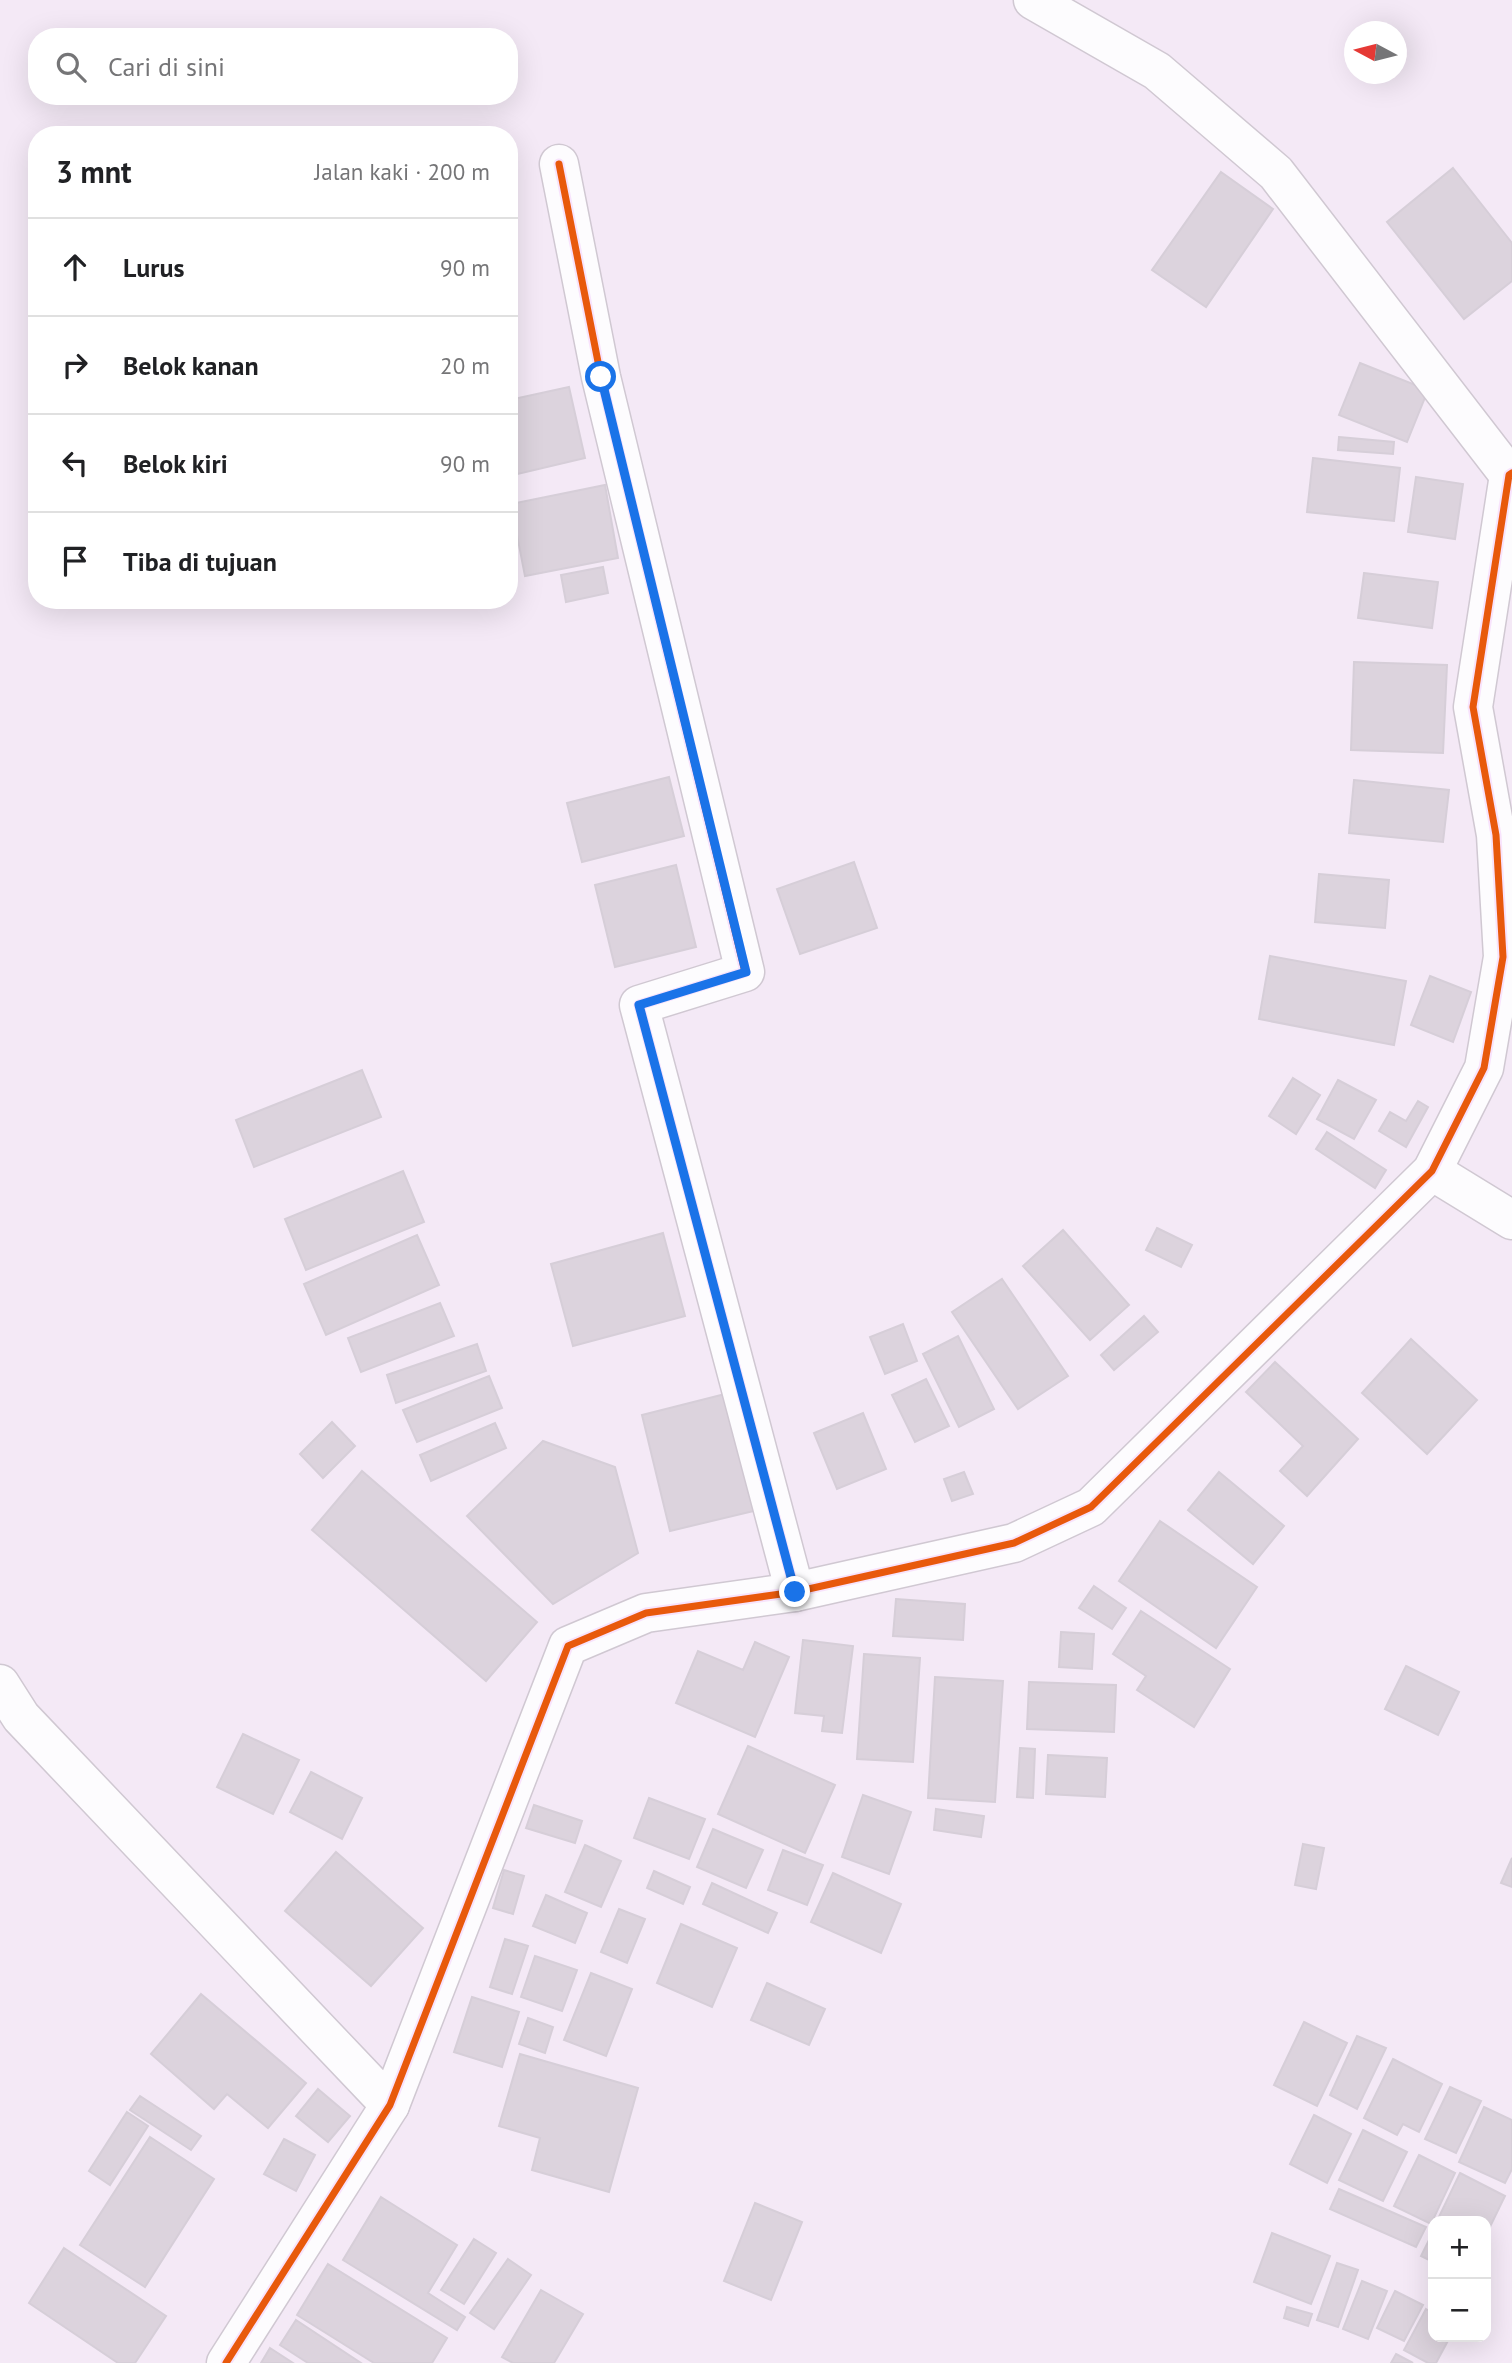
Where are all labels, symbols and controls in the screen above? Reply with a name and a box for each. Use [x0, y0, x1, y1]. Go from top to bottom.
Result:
north arrow [1344, 21, 1407, 84]
search box [28, 28, 518, 105]
icon: search [52, 48, 90, 86]
text: Cari di sini [108, 50, 225, 83]
text: 3 mnt [56, 152, 132, 191]
text: Jalan kaki · 200 m [315, 157, 490, 186]
icon: ahead [56, 248, 94, 286]
text: Lurus [123, 251, 184, 284]
text: 90 m [440, 253, 490, 282]
icon: right [56, 346, 94, 384]
text: Belok kanan [123, 349, 259, 382]
text: 20 m [440, 351, 490, 380]
route start [585, 361, 616, 392]
icon: left [56, 444, 94, 482]
text: Belok kiri [123, 447, 228, 480]
text: 90 m [440, 449, 490, 478]
icon: arrive [56, 542, 94, 580]
text: Tiba di tujuan [123, 545, 277, 578]
route end [779, 1576, 810, 1607]
map controls [1428, 2216, 1491, 2342]
button: + [1428, 2216, 1491, 2279]
button: − [1428, 2279, 1491, 2342]

